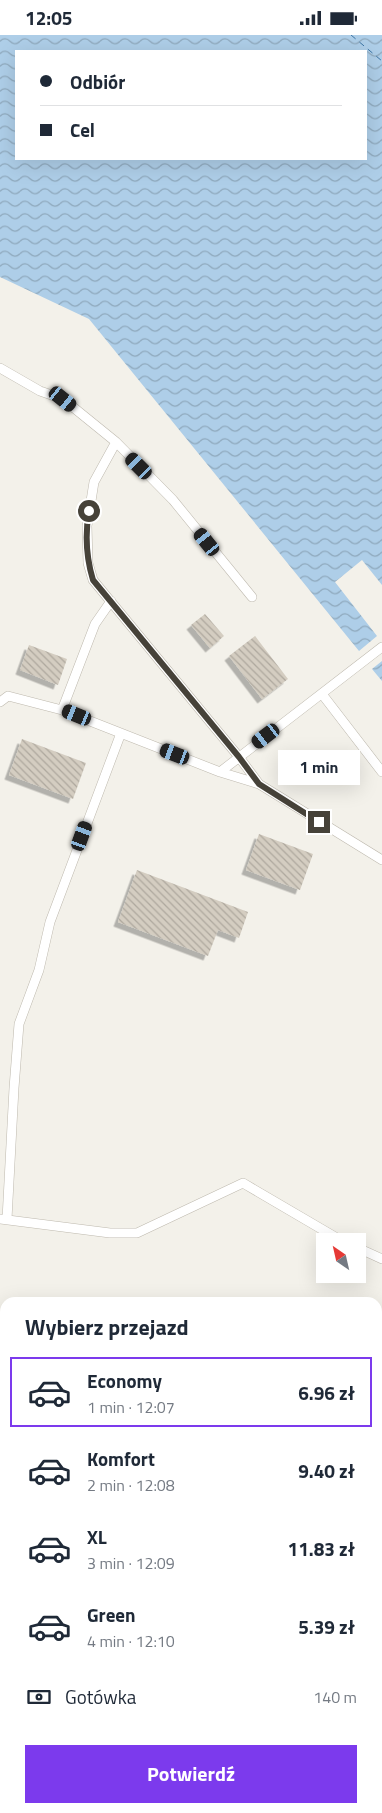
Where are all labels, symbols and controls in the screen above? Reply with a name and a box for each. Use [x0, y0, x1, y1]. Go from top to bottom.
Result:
text: 12:05 [25, 3, 72, 32]
text: Odbiór [70, 67, 125, 96]
text: Cel [70, 115, 95, 144]
car [46, 384, 79, 414]
car [123, 450, 154, 482]
route start [78, 500, 100, 522]
car [191, 526, 222, 558]
car [60, 702, 93, 728]
car [249, 721, 282, 751]
car [158, 742, 191, 766]
callout: 1 min [278, 749, 360, 785]
text: 1 min [300, 755, 338, 779]
route end [308, 811, 330, 833]
car [69, 819, 94, 853]
north arrow [316, 1233, 366, 1283]
map controls [316, 1233, 366, 1283]
text: Wybierz przejazd [25, 1310, 189, 1344]
text: Economy [87, 1366, 162, 1395]
icon: car [27, 1370, 72, 1415]
text: 6.96 zł [298, 1378, 355, 1407]
text: 1 min · 12:07 [87, 1395, 175, 1419]
text: Komfort [87, 1444, 155, 1473]
icon: car [27, 1448, 72, 1493]
text: 9.40 zł [298, 1456, 355, 1485]
text: 2 min · 12:08 [87, 1473, 175, 1497]
text: XL [87, 1522, 107, 1551]
icon: car [27, 1526, 72, 1571]
text: 11.83 zł [288, 1534, 355, 1563]
text: 3 min · 12:09 [87, 1551, 175, 1575]
text: Green [87, 1600, 136, 1629]
icon: car [27, 1604, 72, 1649]
text: 5.39 zł [298, 1612, 355, 1641]
text: 4 min · 12:10 [87, 1629, 175, 1653]
text: Gotówka [65, 1682, 136, 1711]
icon: cash [25, 1683, 53, 1711]
text: 140 m [313, 1685, 357, 1709]
button: Potwierdź [25, 1745, 357, 1803]

